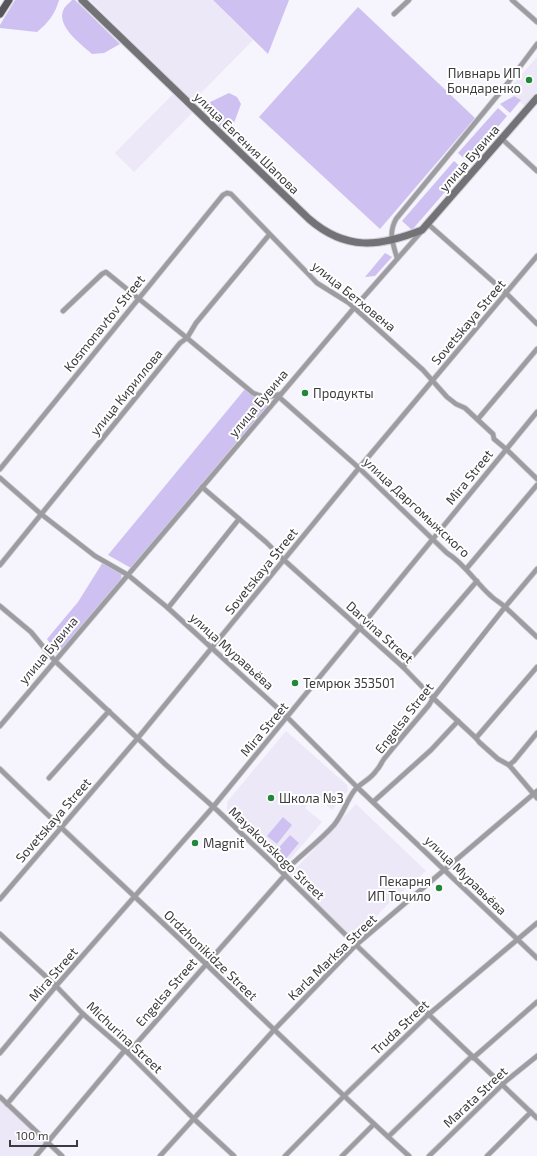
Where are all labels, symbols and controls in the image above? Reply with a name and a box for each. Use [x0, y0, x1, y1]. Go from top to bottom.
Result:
place label: Пивнарь ИП Бондаренко [447, 65, 521, 96]
marker: Пивнарь ИП Бондаренко [524, 75, 534, 85]
street label: улица Евгения Шапова [191, 89, 303, 197]
street label: улица Бувина [436, 121, 502, 195]
street label: улица Бетховена [309, 257, 399, 335]
street label: Kosmonavtov Street [60, 271, 148, 375]
street label: Sovetskaya Street [428, 276, 508, 368]
street label: улица Кириллова [86, 346, 166, 438]
street label: улица Бувина [225, 366, 291, 440]
place label: Продукты [313, 385, 374, 401]
marker: Продукты [300, 388, 310, 398]
street label: Mira Street [442, 446, 496, 508]
street label: улица Даргомыжского [360, 454, 474, 560]
street label: Sovetskaya Street [221, 524, 301, 617]
street label: Darvina Street [343, 598, 417, 666]
street label: улица Муравьёва [187, 609, 277, 693]
street label: улица Бувина [15, 613, 81, 687]
place label: Темрюк 353501 [303, 675, 395, 691]
marker: Темрюк 353501 [290, 678, 300, 688]
street label: Engelsa Street [371, 679, 437, 757]
street label: Mira Street [237, 699, 291, 759]
street label: Sovetskaya Street [12, 774, 94, 866]
place label: Школа №3 [279, 790, 344, 806]
marker: Школа №3 [266, 793, 276, 803]
street label: Mayakovskogo Street [226, 803, 328, 903]
street label: улица Муравьёва [422, 832, 510, 918]
place label: Magnit [203, 835, 245, 851]
marker: Magnit [190, 838, 200, 848]
place label: Пекарня ИП Точило [368, 873, 431, 904]
marker: Пекарня ИП Точило [434, 883, 444, 893]
street label: Ordzhonikidze Street [161, 906, 261, 1004]
street label: Karla Marksa Street [284, 911, 380, 1003]
street label: Mira Street [25, 944, 81, 1004]
street label: Engelsa Street [132, 954, 200, 1030]
street label: Truda Street [368, 996, 432, 1058]
street label: Michurina Street [84, 998, 166, 1076]
street label: Marata Street [440, 1063, 510, 1131]
scale bar [10, 1122, 77, 1148]
text: 100 m [16, 1128, 48, 1142]

